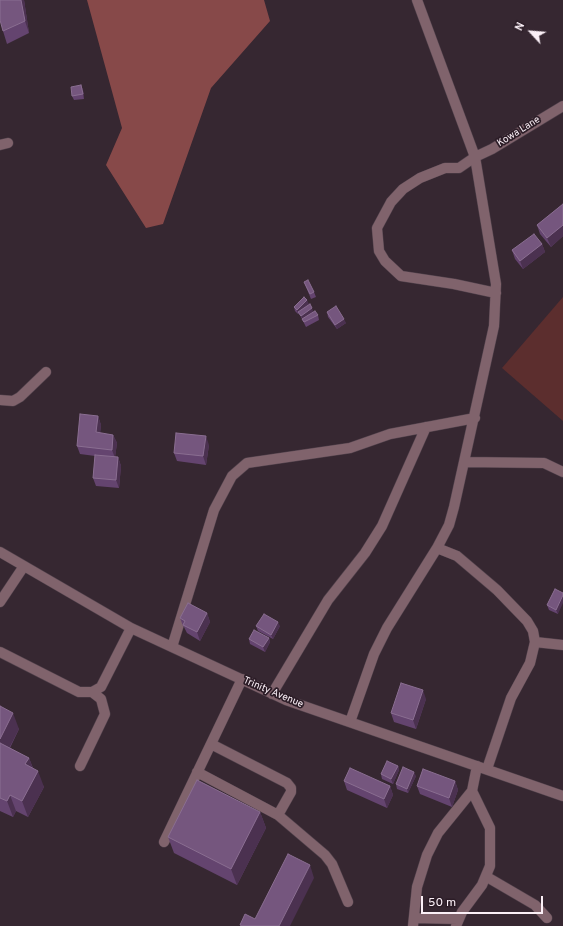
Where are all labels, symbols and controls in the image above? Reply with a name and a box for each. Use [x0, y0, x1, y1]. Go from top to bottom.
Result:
north arrow [511, 12, 551, 52]
text: N [512, 20, 528, 33]
street label: Kowa Lane [495, 114, 543, 150]
street label: Trinity Avenue [241, 675, 305, 711]
scale bar [423, 888, 545, 914]
text: 50 m [428, 895, 456, 911]

